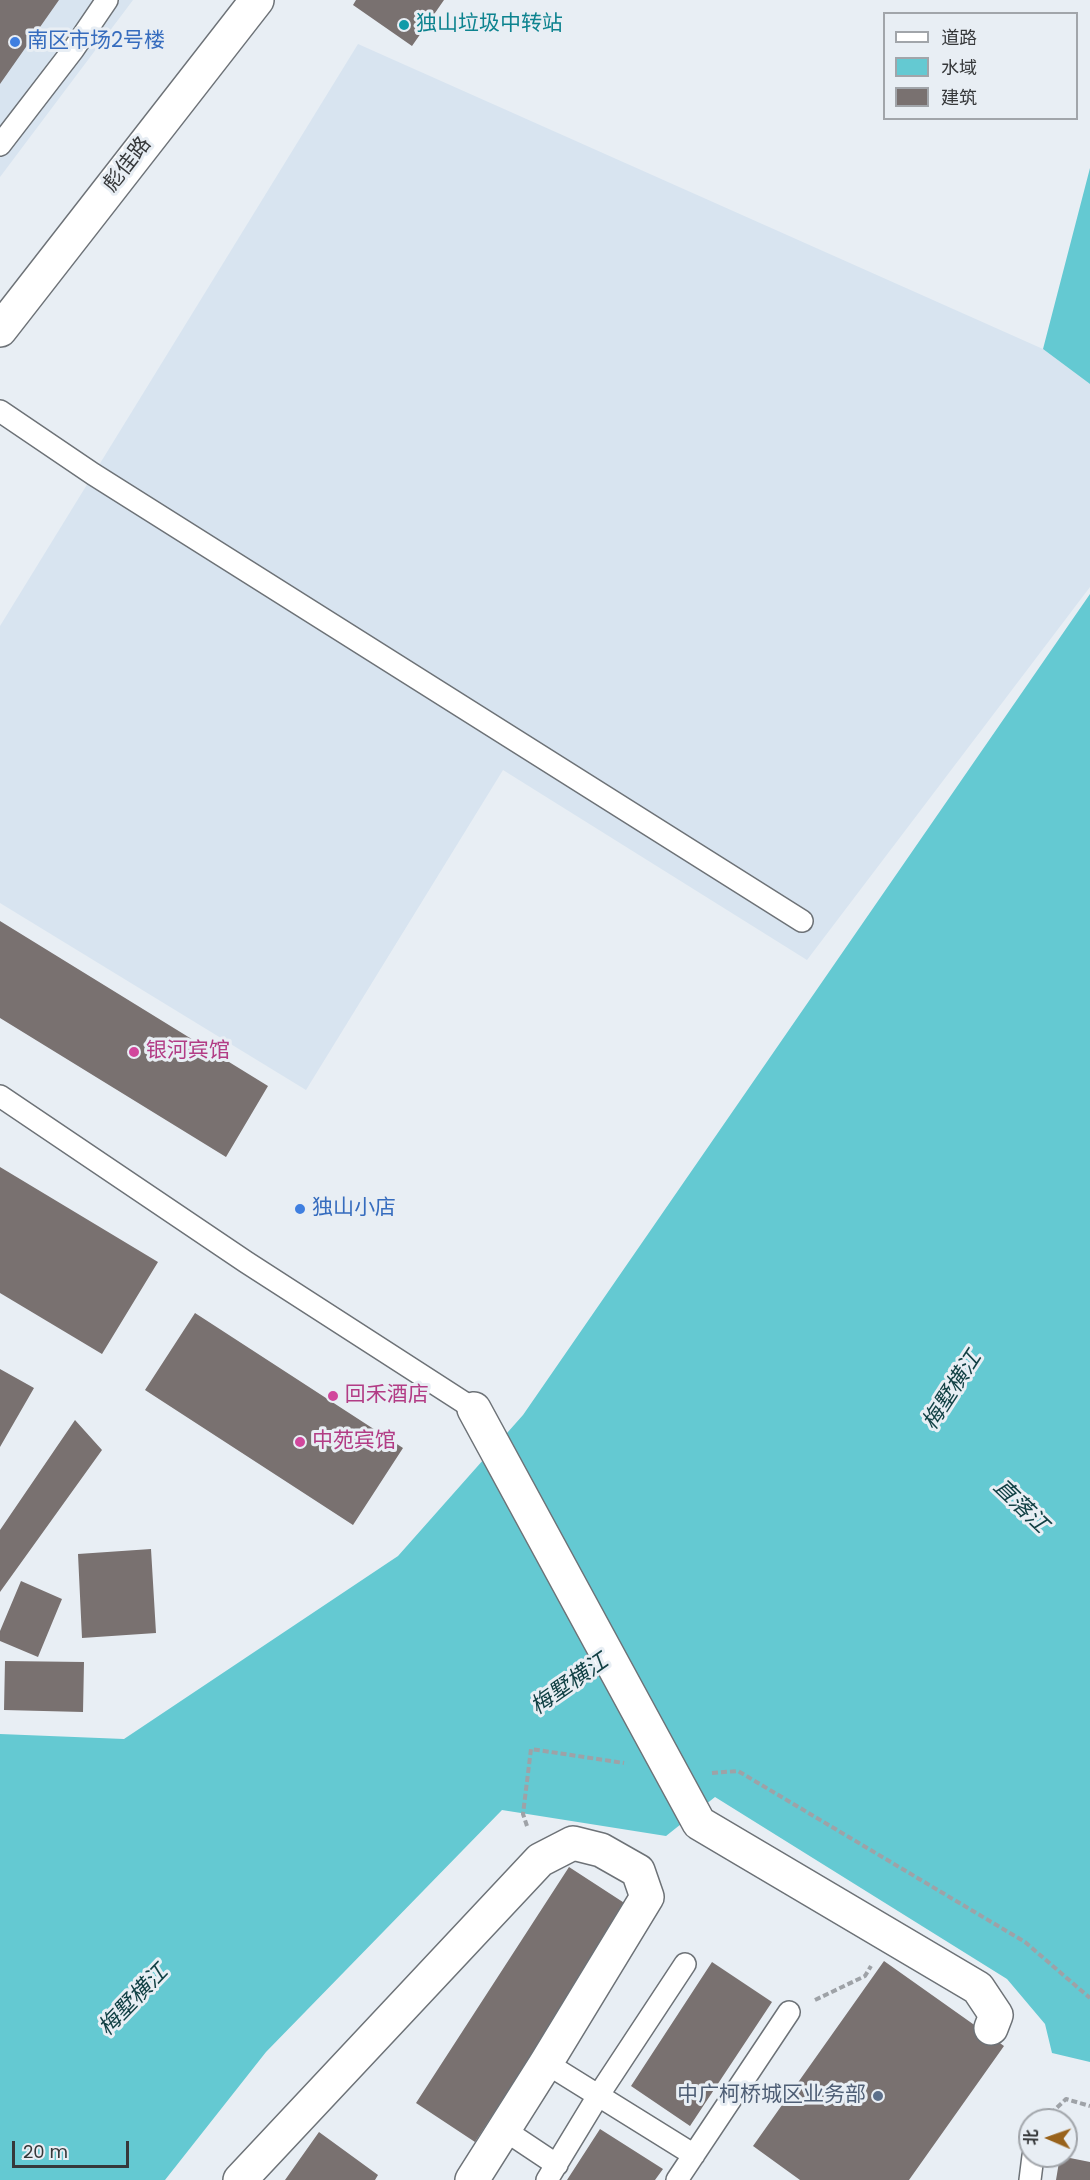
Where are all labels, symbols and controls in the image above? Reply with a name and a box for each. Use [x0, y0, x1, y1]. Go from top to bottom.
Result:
place label: 独山垃圾中转站 [416, 12, 563, 38]
legend [883, 12, 1078, 120]
marker: 独山垃圾中转站 [397, 18, 411, 32]
text: 道路 [941, 25, 977, 50]
place label: 南区市场2号楼 [27, 29, 165, 55]
marker: 南区市场2号楼 [8, 35, 22, 49]
text: 水域 [941, 55, 977, 80]
text: 建筑 [941, 85, 977, 110]
street label: 彪佳路 [99, 132, 157, 198]
place label: 银河宾馆 [146, 1039, 230, 1065]
marker: 银河宾馆 [127, 1045, 141, 1059]
place label: 独山小店 [312, 1196, 396, 1222]
marker: 独山小店 [293, 1202, 307, 1216]
water label: 梅墅横江 [918, 1347, 988, 1435]
place label: 回禾酒店 [345, 1383, 429, 1409]
marker: 回禾酒店 [326, 1389, 340, 1403]
place label: 中苑宾馆 [312, 1429, 396, 1455]
marker: 中苑宾馆 [293, 1435, 307, 1449]
water label: 直落江 [987, 1475, 1053, 1539]
water label: 梅墅横江 [526, 1649, 614, 1721]
water label: 梅墅横江 [94, 1960, 174, 2042]
place label: 中广柯桥城区业务部 [677, 2083, 866, 2109]
marker: 中广柯桥城区业务部 [871, 2089, 885, 2103]
north arrow [1018, 2108, 1078, 2168]
scale bar [15, 2129, 132, 2167]
text: 北 [1020, 2129, 1043, 2146]
text: 20 m [23, 2139, 68, 2164]

